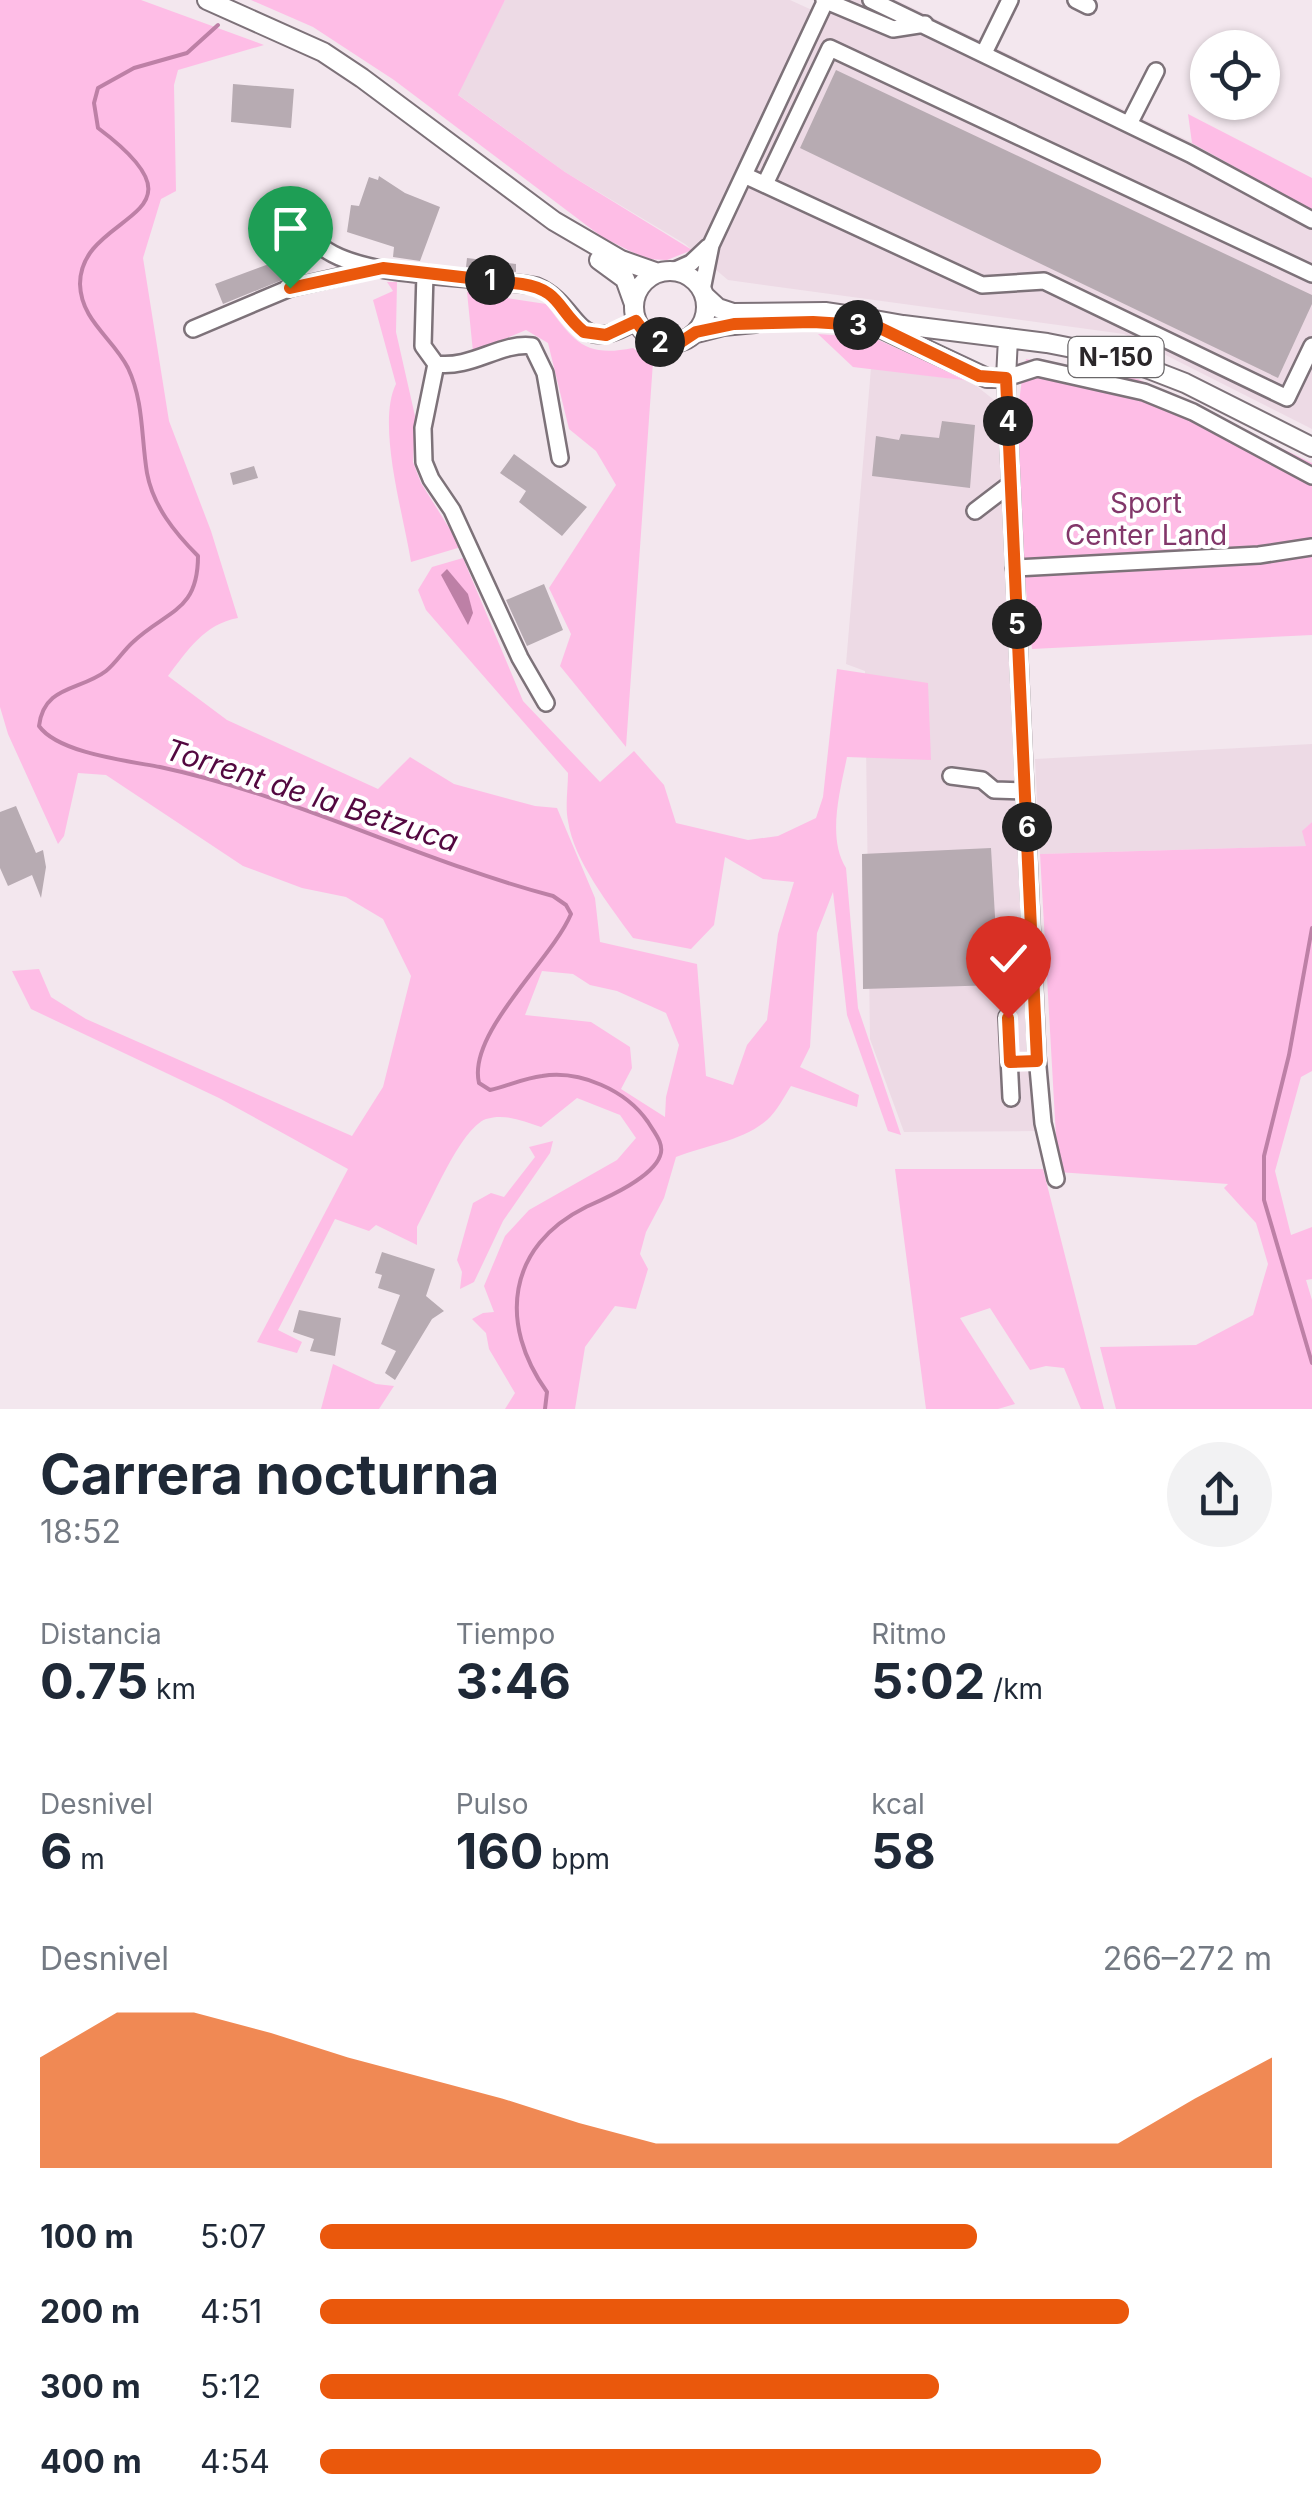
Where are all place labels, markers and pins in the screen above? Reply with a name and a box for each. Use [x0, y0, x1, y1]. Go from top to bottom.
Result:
pin [248, 186, 333, 289]
pin: 1 [465, 255, 515, 305]
pin: 3 [833, 300, 883, 350]
pin: 2 [635, 317, 685, 367]
pin: 4 [983, 396, 1033, 446]
pin: 5 [992, 599, 1042, 649]
pin: 6 [1002, 802, 1052, 852]
pin [966, 916, 1051, 1019]

